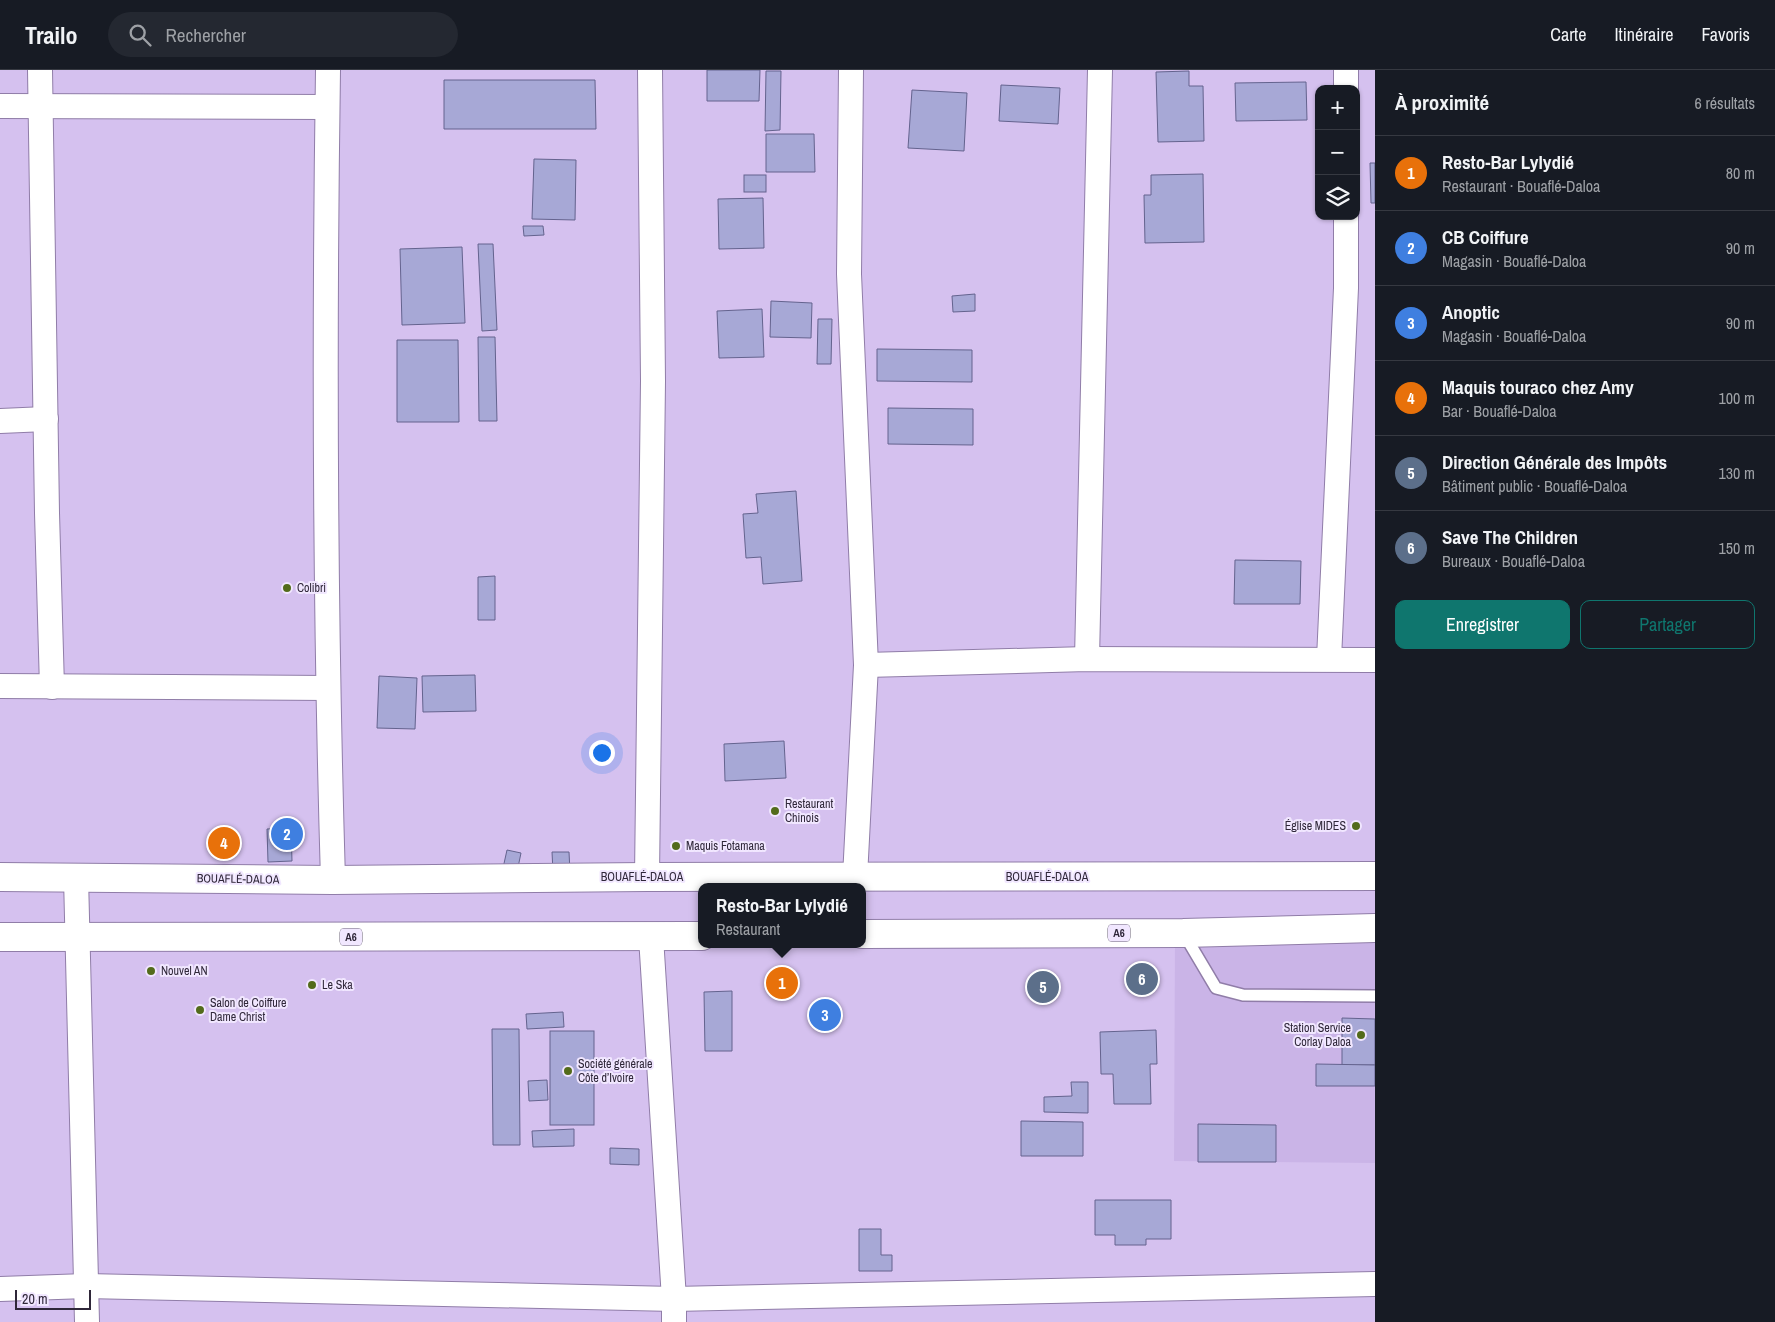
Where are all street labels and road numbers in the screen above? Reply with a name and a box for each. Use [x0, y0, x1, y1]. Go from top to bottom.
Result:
street label: BOUAFLÉ-DALOA [601, 869, 684, 885]
street label: BOUAFLÉ-DALOA [1006, 869, 1089, 885]
street label: BOUAFLÉ-DALOA [197, 870, 280, 888]
road number: A6 [1108, 924, 1130, 941]
road number: A6 [340, 929, 362, 946]

